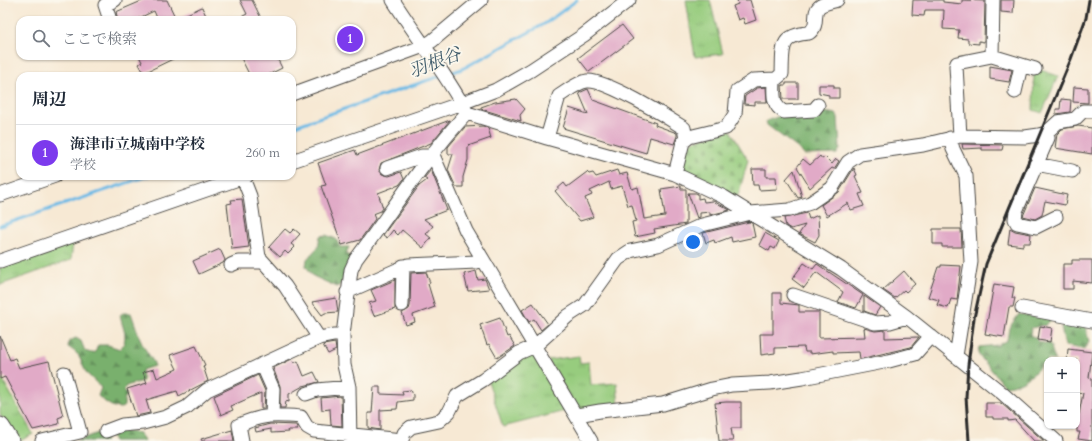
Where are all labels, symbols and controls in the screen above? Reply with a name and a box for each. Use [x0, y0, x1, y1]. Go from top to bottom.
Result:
search box [16, 16, 296, 60]
pin: 1 [337, 24, 363, 54]
icon: search [30, 27, 52, 49]
text: ここで検索 [62, 29, 137, 49]
water label: 羽根谷 [405, 41, 466, 84]
text: 周辺 [32, 88, 66, 111]
text: 海津市立城南中学校 [70, 134, 205, 154]
text: 1 [42, 144, 48, 162]
text: 260 m [246, 144, 280, 162]
text: 学校 [70, 156, 96, 174]
your location [683, 232, 703, 252]
map controls [1044, 357, 1080, 429]
button: + [1044, 357, 1080, 393]
button: − [1044, 393, 1080, 429]

